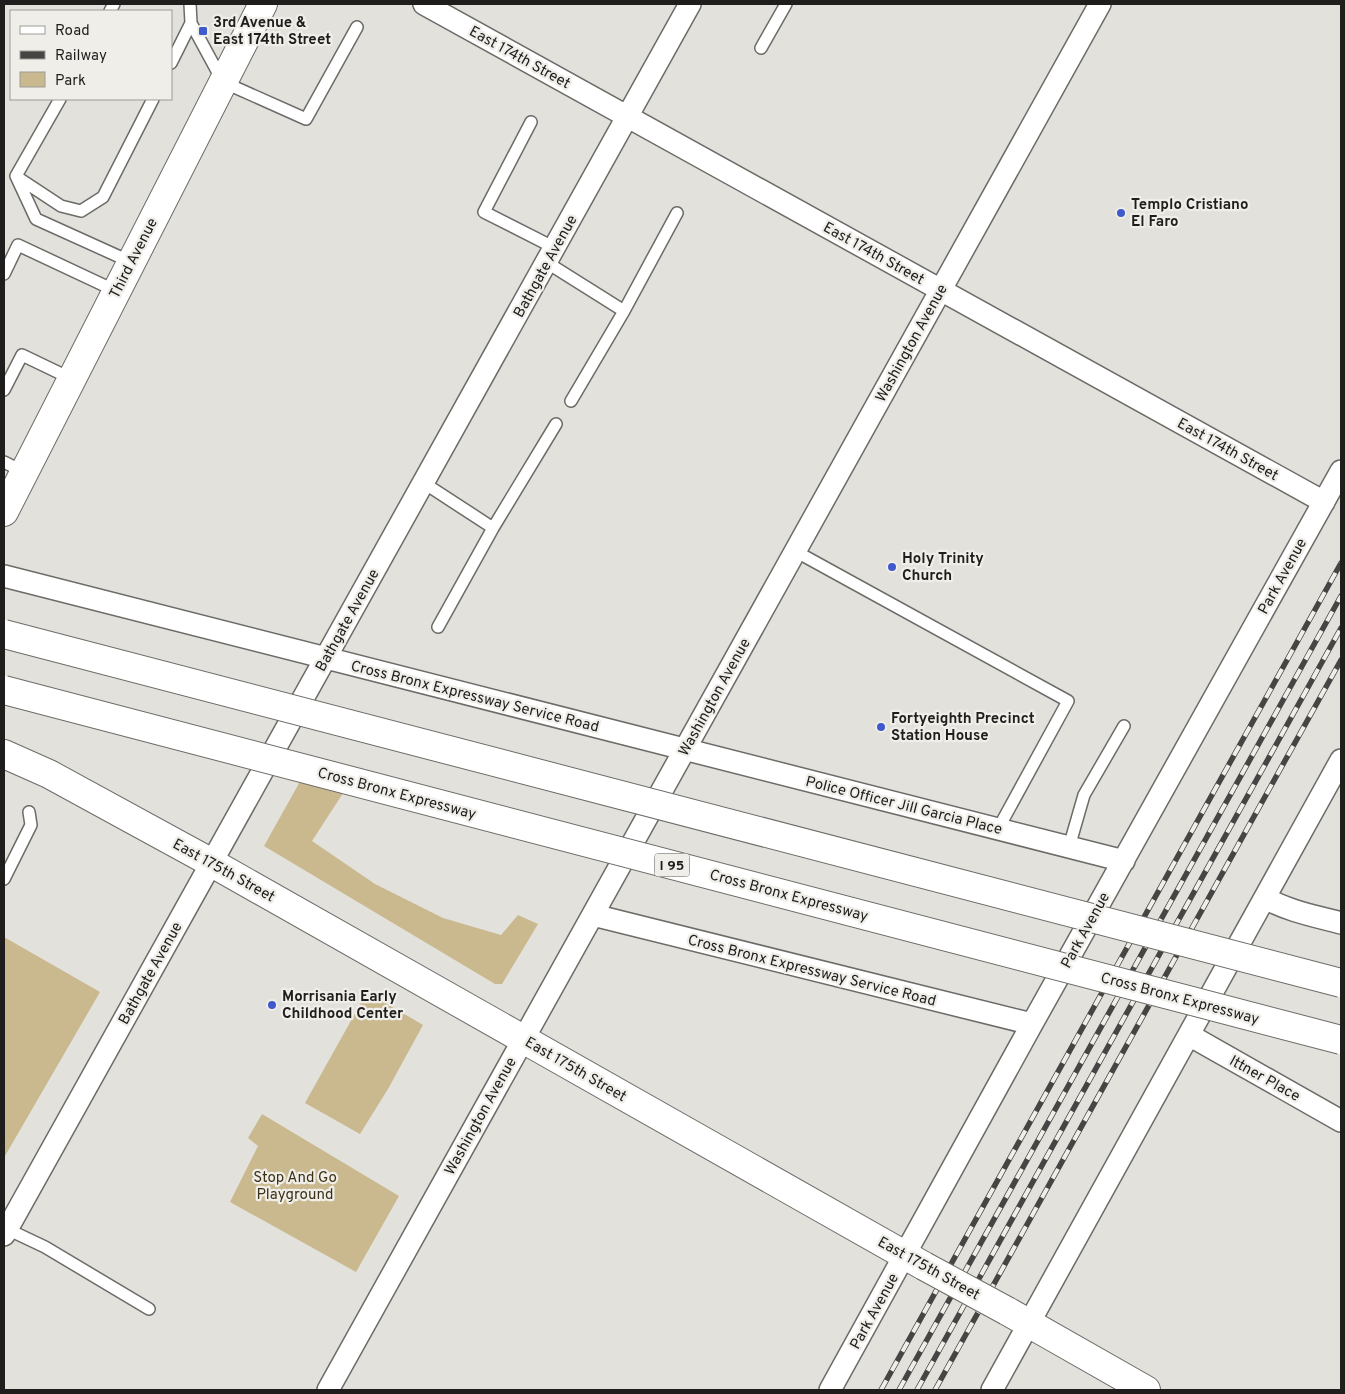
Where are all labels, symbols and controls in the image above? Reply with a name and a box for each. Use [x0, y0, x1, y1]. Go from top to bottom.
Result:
legend [10, 10, 172, 100]
place label: 3rd Avenue & East 174th Street [213, 14, 331, 50]
text: Road [55, 22, 90, 41]
street label: East 174th Street [465, 23, 573, 94]
marker: 3rd Avenue & East 174th Street [197, 25, 209, 37]
text: Railway [55, 47, 107, 66]
text: Park [55, 72, 86, 91]
place label: Templo Cristiano El Faro [1131, 196, 1249, 232]
marker: Templo Cristiano El Faro [1115, 207, 1127, 219]
street label: Bathgate Avenue [510, 212, 582, 321]
street label: Third Avenue [106, 215, 163, 302]
street label: East 174th Street [819, 219, 927, 290]
street label: Washington Avenue [872, 281, 953, 406]
street label: East 174th Street [1173, 415, 1281, 486]
street label: Park Avenue [1255, 535, 1312, 618]
place label: Holy Trinity Church [902, 550, 984, 586]
marker: Holy Trinity Church [886, 561, 898, 573]
street label: Bathgate Avenue [312, 566, 384, 675]
street label: Washington Avenue [675, 635, 756, 760]
street label: Cross Bronx Expressway Service Road [348, 657, 601, 738]
place label: Fortyeighth Precinct Station House [891, 710, 1035, 746]
marker: Fortyeighth Precinct Station House [875, 721, 887, 733]
street label: Cross Bronx Expressway [315, 764, 478, 825]
street label: Police Officer Jill Garcia Place [803, 773, 1004, 840]
street label: East 175th Street [169, 835, 278, 907]
road number: I 95 [654, 854, 690, 876]
street label: Cross Bronx Expressway [707, 866, 870, 927]
street label: Park Avenue [1058, 889, 1115, 972]
street label: Bathgate Avenue [115, 919, 187, 1028]
street label: Cross Bronx Expressway Service Road [685, 931, 938, 1012]
street label: Cross Bronx Expressway [1098, 969, 1261, 1030]
place label: Morrisania Early Childhood Center [282, 988, 404, 1024]
marker: Morrisania Early Childhood Center [266, 999, 278, 1011]
street label: East 175th Street [521, 1034, 629, 1107]
street label: Ittner Place [1225, 1052, 1303, 1107]
street label: Washington Avenue [441, 1054, 522, 1179]
park label: Stop And Go Playground [253, 1169, 337, 1205]
street label: East 175th Street [874, 1233, 983, 1305]
street label: Park Avenue [847, 1270, 904, 1353]

